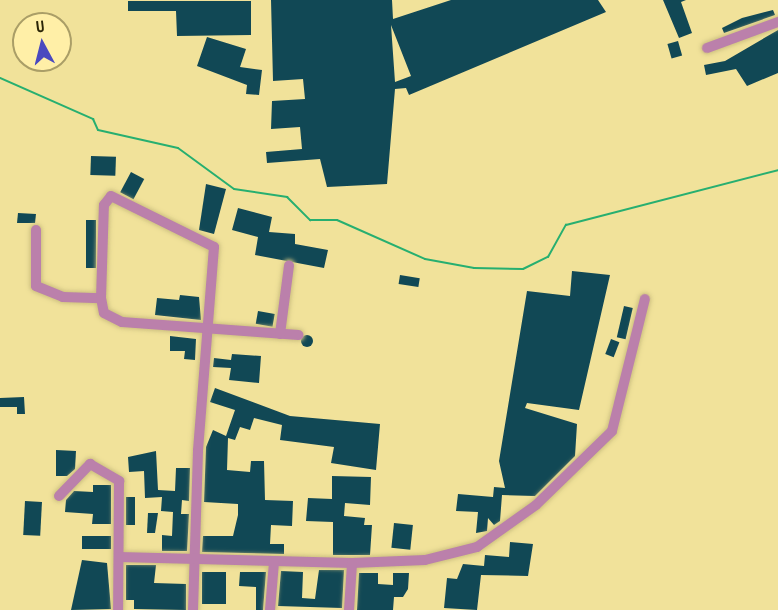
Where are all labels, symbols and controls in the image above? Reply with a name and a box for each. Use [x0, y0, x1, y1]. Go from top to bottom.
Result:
north arrow [12, 12, 72, 72]
text: U [35, 16, 45, 37]

